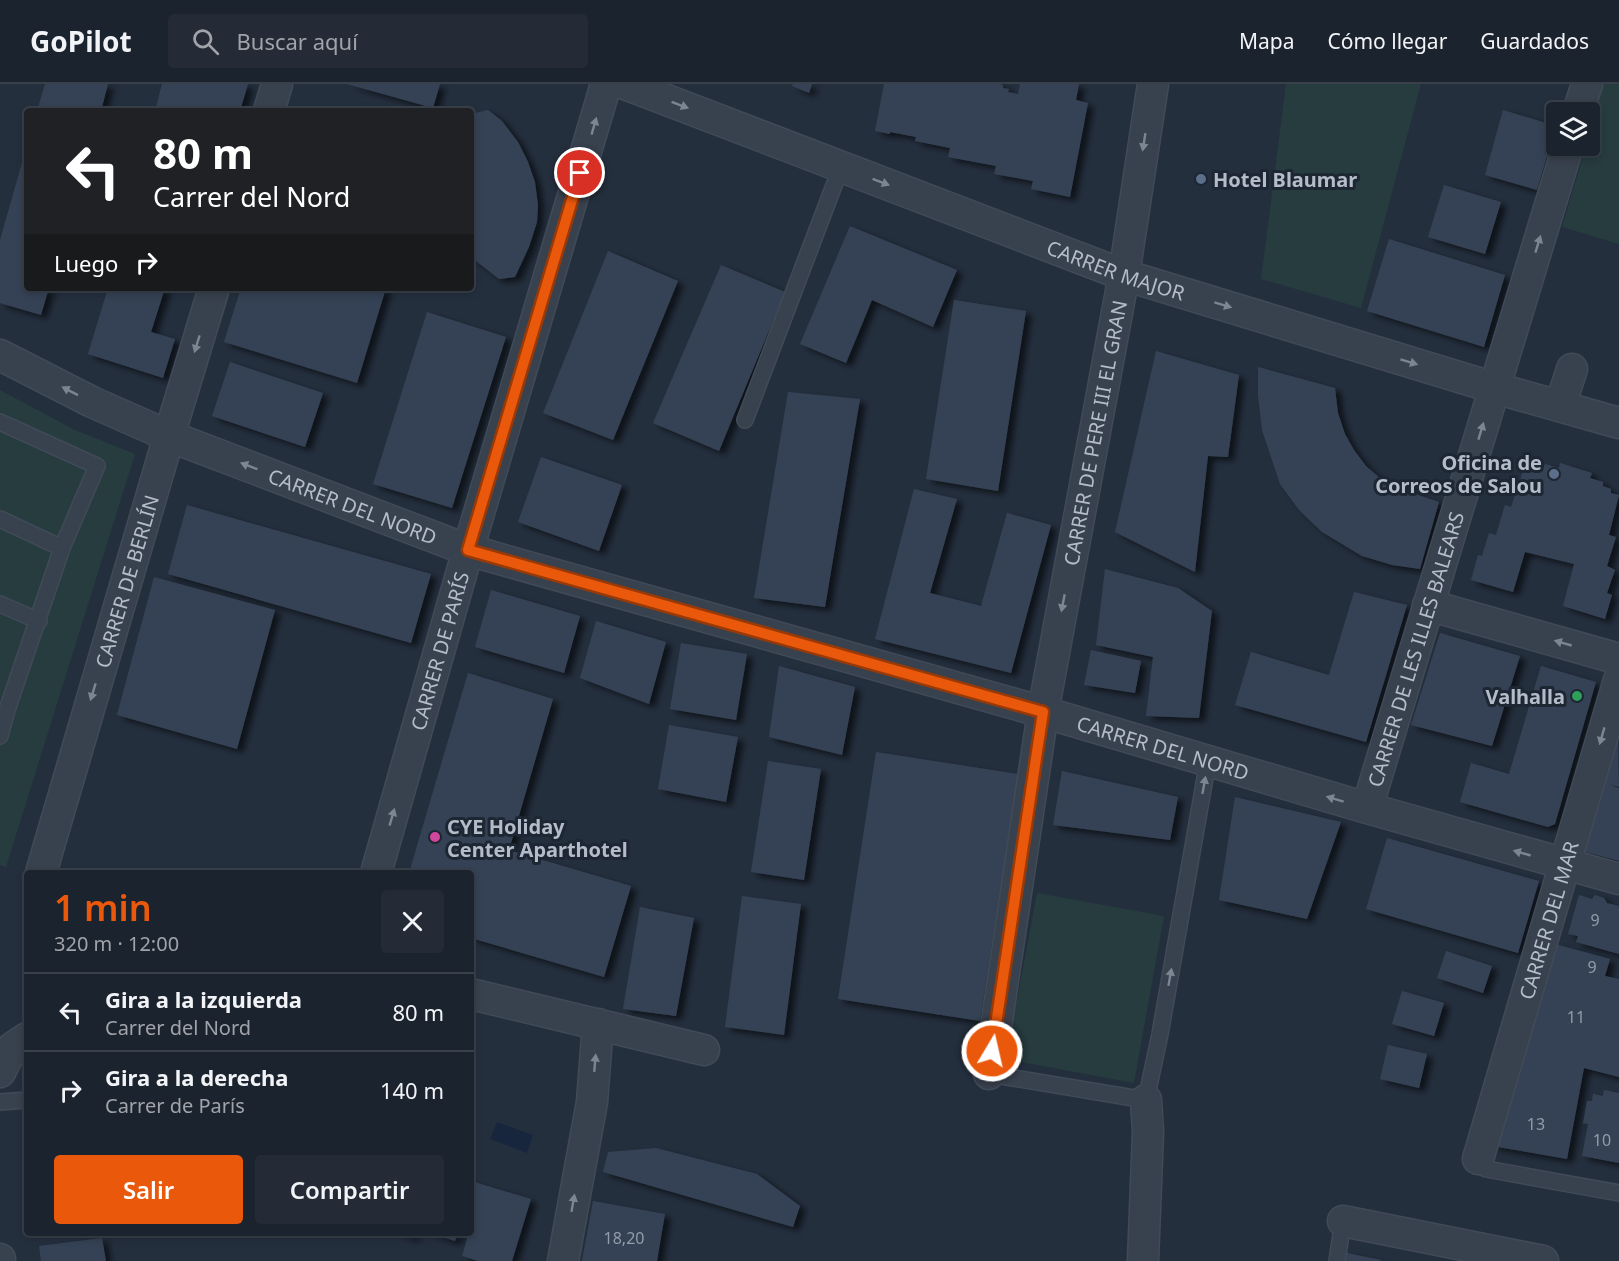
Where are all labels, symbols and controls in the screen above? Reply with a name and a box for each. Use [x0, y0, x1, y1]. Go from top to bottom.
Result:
search box [168, 14, 588, 68]
text: GoPilot [30, 22, 132, 60]
icon: search [189, 25, 222, 58]
text: Buscar aquí [237, 26, 358, 56]
text: Mapa [1239, 27, 1294, 55]
text: Cómo llegar [1327, 27, 1447, 55]
text: Guardados [1480, 27, 1589, 55]
one-way arrow [671, 100, 689, 110]
map controls [1546, 102, 1600, 156]
button: layers [1546, 102, 1600, 156]
one-way arrow [590, 117, 599, 135]
text: 80 m [153, 124, 253, 181]
icon: left [54, 132, 132, 210]
one-way arrow [1140, 132, 1149, 151]
pin [554, 147, 605, 198]
icon: arrive [563, 156, 596, 189]
place label: Hotel Blaumar [1213, 166, 1357, 193]
marker: Hotel Blaumar [1194, 172, 1208, 186]
one-way arrow [873, 177, 891, 187]
text: Carrer del Nord [153, 178, 350, 215]
street label: CARRER MAJOR [1043, 233, 1189, 306]
one-way arrow [1534, 235, 1543, 253]
icon: right [130, 246, 163, 279]
text: Luego [54, 248, 118, 278]
street label: CARRER DE PERE III EL GRAN [1057, 298, 1133, 568]
one-way arrow [1214, 301, 1232, 310]
one-way arrow [192, 335, 201, 353]
one-way arrow [1400, 358, 1418, 367]
one-way arrow [61, 386, 79, 396]
one-way arrow [1477, 422, 1487, 440]
place label: Oficina de Correos de Salou [1375, 449, 1542, 499]
one-way arrow [240, 461, 258, 471]
street label: CARRER DEL NORD [264, 462, 441, 550]
marker: Oficina de Correos de Salou [1547, 467, 1561, 481]
street label: CARRER DE BERLÍN [88, 492, 165, 671]
street label: CARRER DE LES ILLES BALEARS [1361, 508, 1470, 790]
street label: CARRER DE PARÍS [404, 568, 475, 733]
one-way arrow [1058, 593, 1067, 612]
one-way arrow [1554, 638, 1572, 647]
one-way arrow [88, 683, 97, 701]
place label: Valhalla [1486, 683, 1565, 710]
marker: Valhalla [1570, 689, 1584, 703]
street label: CARRER DEL NORD [1074, 709, 1252, 786]
one-way arrow [1597, 727, 1606, 745]
one-way arrow [1200, 775, 1209, 794]
one-way arrow [1326, 794, 1344, 803]
one-way arrow [388, 808, 397, 826]
place label: CYE Holiday Center Aparthotel [447, 813, 628, 863]
marker: CYE Holiday Center Aparthotel [428, 830, 442, 844]
street label: CARRER DEL MAR [1512, 837, 1585, 1003]
one-way arrow [1513, 848, 1531, 857]
text: 1 min [54, 883, 152, 932]
button: close [381, 890, 444, 953]
house number: 9 [1590, 909, 1600, 931]
text: 320 m · 12:00 [54, 930, 179, 957]
house number: 9 [1587, 956, 1597, 978]
one-way arrow [1166, 967, 1175, 986]
text: Gira a la izquierda [105, 984, 302, 1014]
icon: left [54, 996, 87, 1029]
text: 80 m [393, 997, 444, 1027]
house number: 11 [1567, 1006, 1585, 1028]
text: Carrer del Nord [105, 1014, 251, 1041]
position arrow [960, 1019, 1024, 1083]
one-way arrow [590, 1053, 600, 1072]
text: Gira a la derecha [105, 1062, 289, 1092]
icon: right [54, 1074, 87, 1107]
text: 140 m [380, 1075, 444, 1105]
text: Carrer de París [105, 1092, 245, 1119]
house number: 13 [1527, 1113, 1545, 1135]
house number: 10 [1593, 1129, 1611, 1151]
button: Salir [54, 1155, 243, 1224]
button: Compartir [255, 1155, 444, 1224]
one-way arrow [569, 1194, 578, 1213]
house number: 18,20 [604, 1227, 644, 1249]

